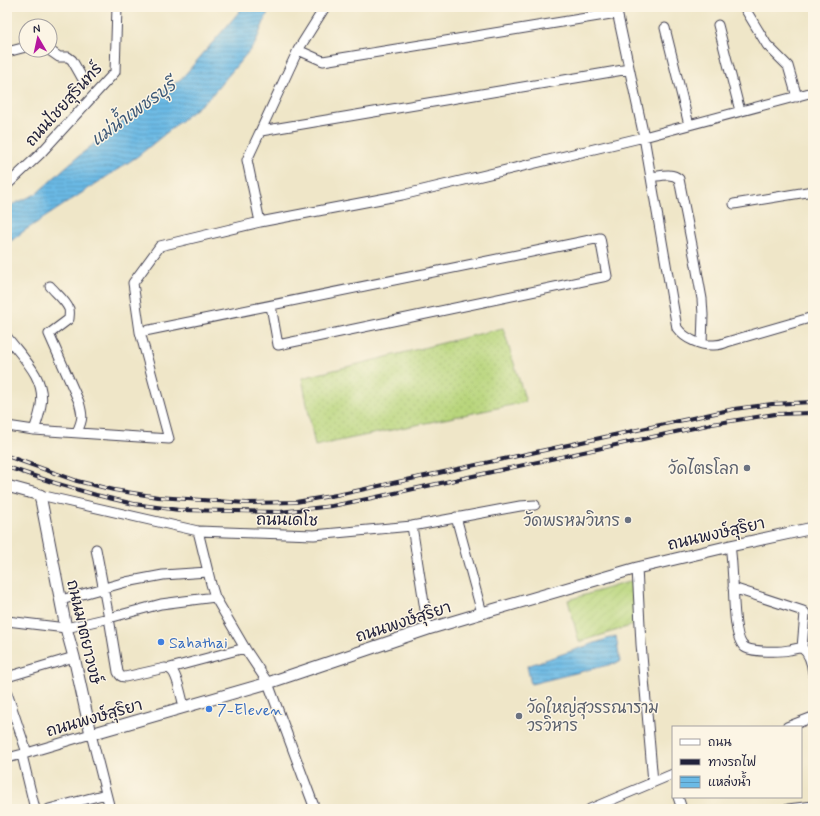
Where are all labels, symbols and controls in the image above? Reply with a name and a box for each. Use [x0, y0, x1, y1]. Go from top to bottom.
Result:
north arrow [18, 18, 58, 58]
text: N [32, 22, 41, 37]
street label: ถนนไชยสุรินทร์ [19, 57, 108, 152]
water label: แม่น้ำเพชรบุรี [83, 68, 184, 152]
place label: วัดไตรโลก [668, 457, 739, 480]
marker: วัดไตรโลก [742, 463, 752, 473]
street label: ถนนเดโช [256, 507, 318, 532]
place label: วัดพรหมวิหาร [523, 510, 620, 532]
street label: ถนนพงษ์สุริยา [665, 511, 767, 557]
marker: วัดพรหมวิหาร [623, 515, 633, 525]
street label: ถนนมาตยาวงษ์ [61, 577, 108, 688]
street label: ถนนพงษ์สุริยา [352, 595, 454, 649]
place label: Sahathai [169, 633, 228, 654]
marker: Sahathai [156, 637, 166, 647]
street label: ถนนพงษ์สุริยา [43, 693, 145, 743]
place label: วัดใหญ่สุวรรณาราม วรวิหาร [527, 696, 659, 737]
place label: 7-Eleven [217, 700, 283, 721]
marker: 7-Eleven [204, 704, 214, 714]
marker: วัดใหญ่สุวรรณาราม วรวิหาร [514, 711, 524, 721]
legend [672, 726, 802, 798]
text: ถนน [708, 735, 732, 751]
text: ทางรถไฟ [708, 754, 756, 771]
text: แหล่งน้ำ [708, 771, 751, 791]

